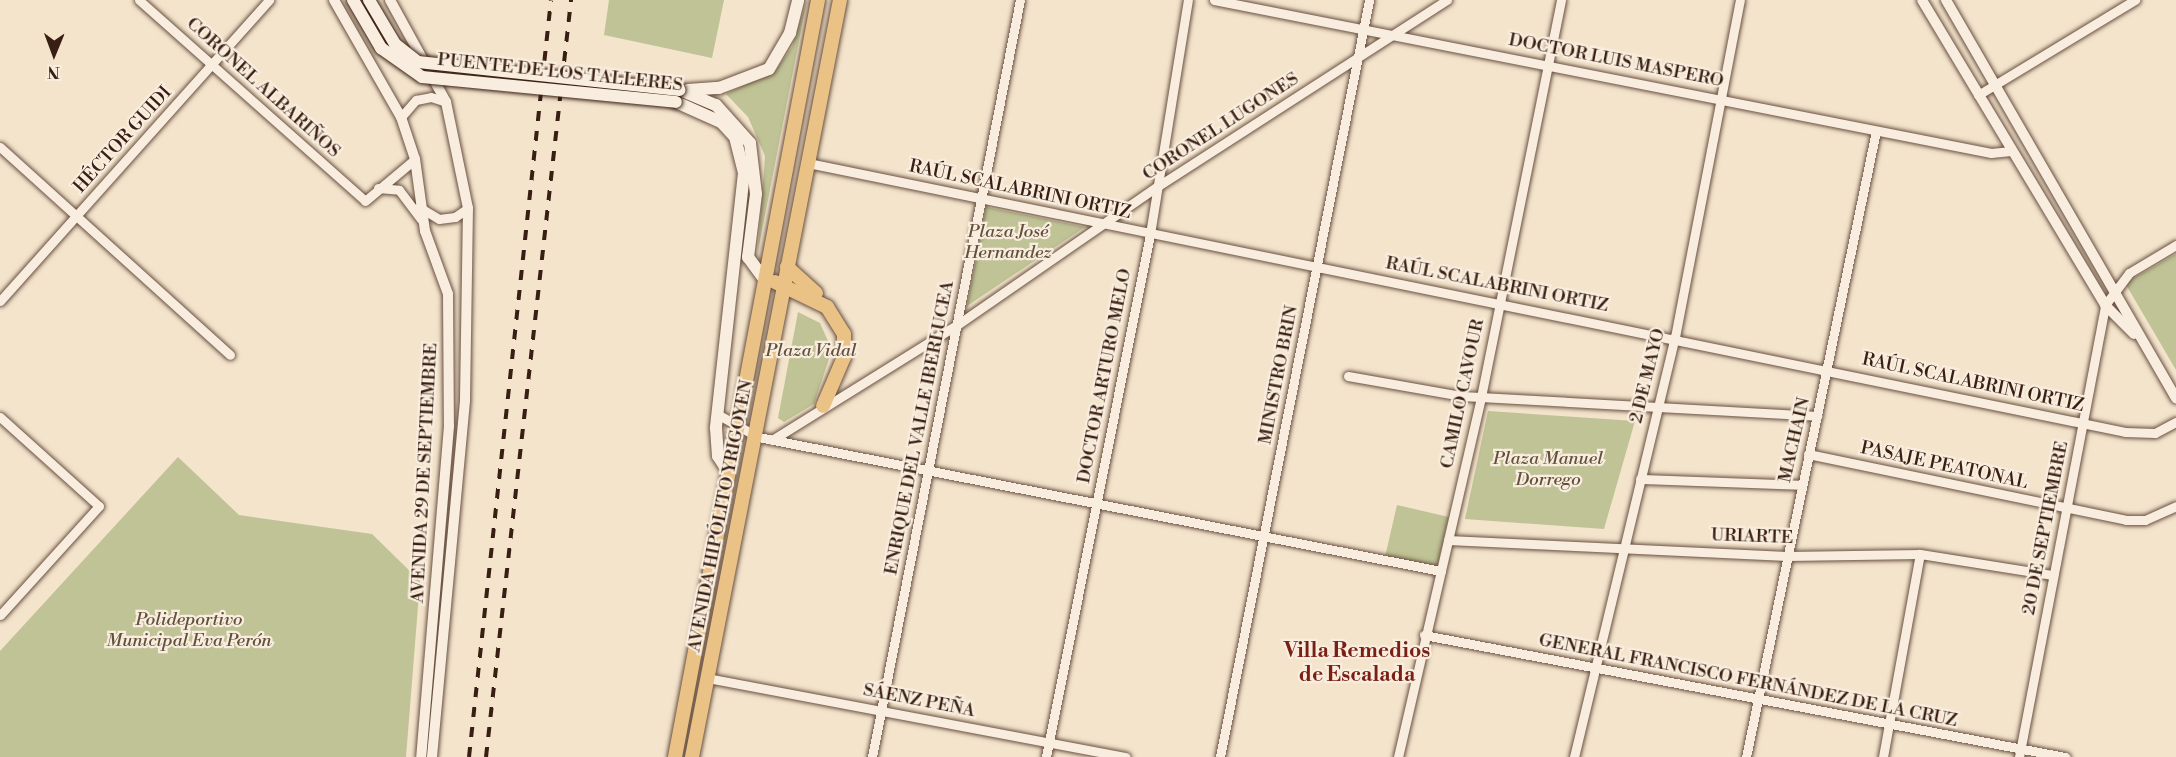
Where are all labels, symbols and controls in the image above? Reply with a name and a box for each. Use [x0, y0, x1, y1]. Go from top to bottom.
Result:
street label: CORONEL ALBARIÑOS [182, 13, 344, 163]
north arrow [24, 24, 84, 84]
street label: DOCTOR LUIS MASPERO [1507, 30, 1725, 92]
street label: PUENTE DE LOS TALLERES [436, 49, 684, 97]
text: N [47, 62, 60, 82]
street label: CORONEL LUGONES [1139, 68, 1303, 186]
street label: HÉCTOR GUIDI [69, 82, 177, 198]
street label: RAÚL SCALABRINI ORTIZ [907, 156, 1133, 224]
park label: Plaza José Hernandez [964, 222, 1052, 264]
street label: RAÚL SCALABRINI ORTIZ [1384, 253, 1610, 317]
street label: DOCTOR ARTURO MELO [1074, 267, 1136, 485]
street label: ENRIQUE DEL VALLE IBERLUCEA [881, 279, 959, 577]
street label: MINISTRO BRIN [1255, 304, 1303, 446]
street label: CAMILO CAVOUR [1437, 317, 1489, 471]
street label: 2 DE MAYO [1626, 326, 1670, 426]
park label: Plaza Vidal [766, 340, 856, 362]
street label: AVENIDA 29 DE SEPTIEMBRE [407, 342, 443, 604]
street label: RAÚL SCALABRINI ORTIZ [1860, 349, 2086, 417]
street label: AVENIDA HIPÓLITO YRIGOYEN [684, 378, 758, 654]
street label: MACHAIN [1775, 395, 1815, 485]
street label: PASAJE PEATONAL [1858, 438, 2030, 494]
street label: 20 DE SEPTIEMBRE [2019, 439, 2073, 617]
park label: Plaza Manuel Dorrego [1493, 449, 1603, 492]
street label: URIARTE [1710, 525, 1794, 549]
park label: Polideportivo Municipal Eva Perón [106, 610, 272, 652]
street label: GENERAL FRANCISCO FERNÁNDEZ DE LA CRUZ [1537, 630, 1959, 732]
district label: Villa Remedios de Escalada [1284, 638, 1430, 688]
street label: SÁENZ PEÑA [861, 680, 977, 722]

